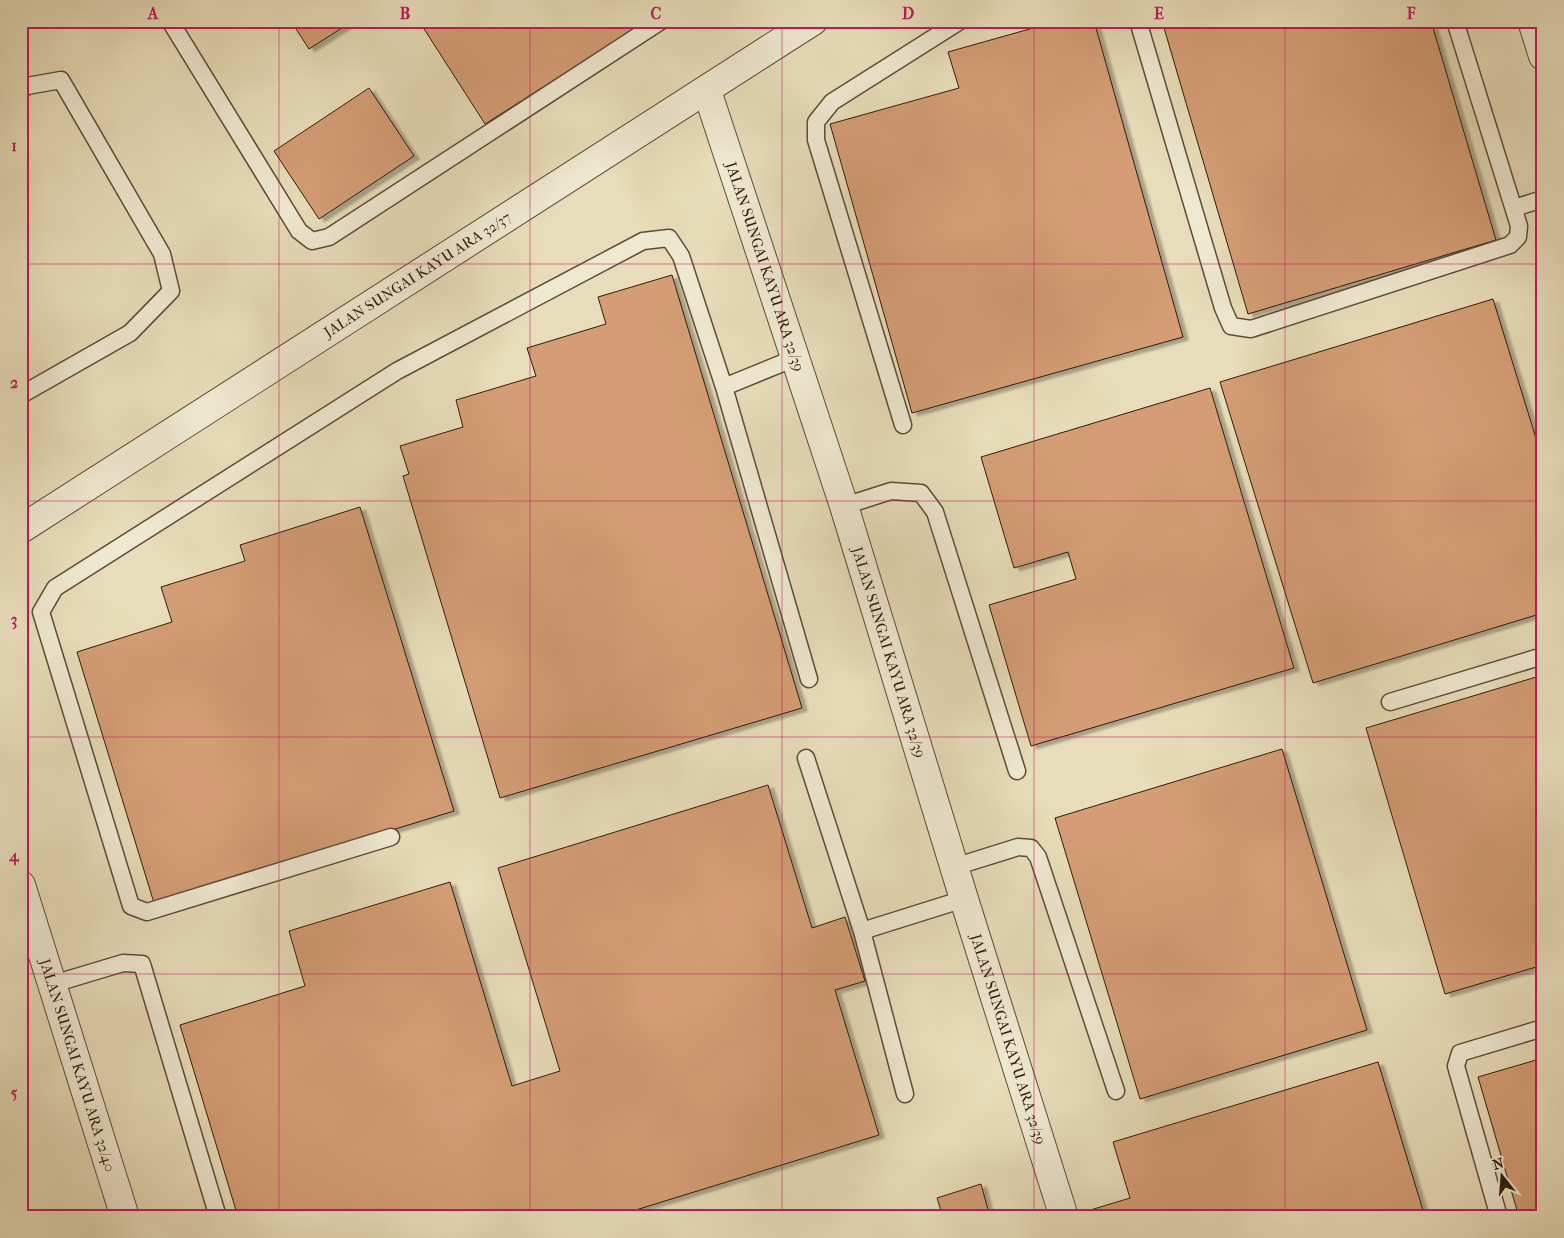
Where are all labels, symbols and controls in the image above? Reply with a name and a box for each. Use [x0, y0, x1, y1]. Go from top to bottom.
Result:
text: A [147, 4, 159, 23]
text: B [400, 4, 410, 23]
text: C [651, 4, 662, 23]
text: D [902, 4, 914, 23]
text: E [1154, 4, 1164, 23]
text: F [1406, 4, 1416, 23]
text: 1 [11, 136, 17, 155]
street label: JALAN SUNGAI KAYU ARA 32/39 [722, 159, 808, 374]
street label: JALAN SUNGAI KAYU ARA 32/37 [320, 208, 514, 342]
text: 2 [10, 373, 18, 392]
street label: JALAN SUNGAI KAYU ARA 32/39 [848, 544, 929, 760]
text: 3 [11, 610, 17, 630]
text: 4 [8, 846, 20, 866]
street label: JALAN SUNGAI KAYU ARA 32/39 [966, 931, 1050, 1147]
street label: JALAN SUNGAI KAYU ARA 32/40 [35, 956, 119, 1174]
text: 5 [11, 1083, 18, 1102]
north arrow [1476, 1150, 1526, 1200]
text: N [1491, 1154, 1506, 1174]

